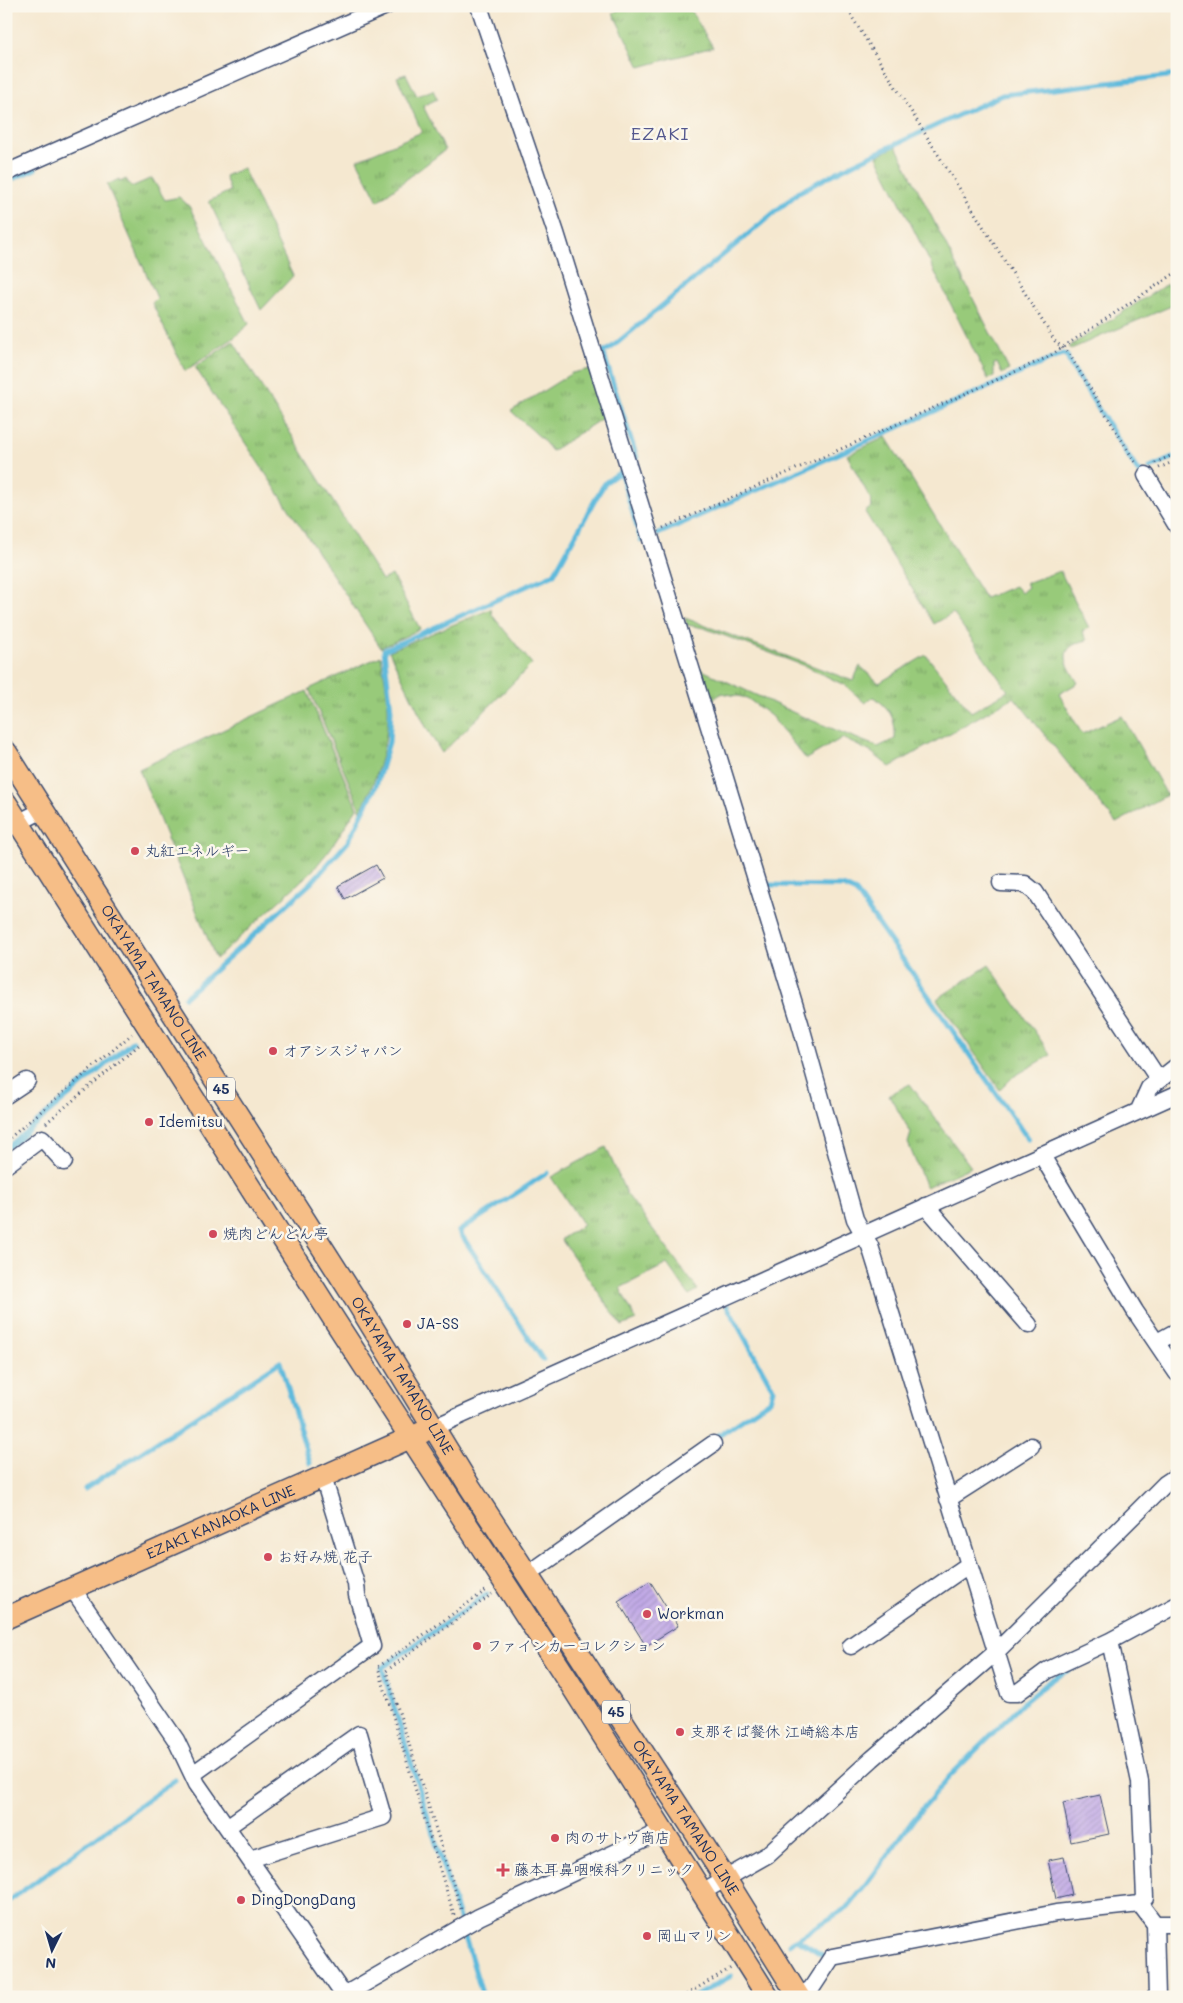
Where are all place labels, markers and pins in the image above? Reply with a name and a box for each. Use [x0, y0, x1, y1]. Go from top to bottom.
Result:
place label: 丸紅エネルギー [145, 840, 249, 860]
marker: 丸紅エネルギー [129, 845, 141, 857]
place label: オアシスジャパン [283, 1040, 403, 1060]
marker: オアシスジャパン [267, 1045, 279, 1057]
place label: Idemitsu [159, 1111, 223, 1131]
marker: Idemitsu [143, 1116, 155, 1128]
place label: 焼肉どんどん亭 [223, 1223, 329, 1243]
marker: 焼肉どんどん亭 [207, 1228, 219, 1240]
place label: JA-SS [417, 1313, 459, 1333]
marker: JA-SS [401, 1318, 413, 1330]
place label: お好み焼 花子 [278, 1546, 373, 1566]
marker: お好み焼 花子 [262, 1551, 274, 1563]
place label: Workman [657, 1603, 724, 1623]
marker: Workman [641, 1608, 653, 1620]
place label: ファインカーコレクション [487, 1635, 666, 1655]
marker: ファインカーコレクション [471, 1640, 483, 1652]
place label: 支那そば餐休 江崎総本店 [690, 1721, 860, 1741]
marker: 支那そば餐休 江崎総本店 [674, 1726, 686, 1738]
place label: 肉のサトウ商店 [565, 1827, 670, 1847]
marker: 肉のサトウ商店 [549, 1832, 561, 1844]
place label: 藤本耳鼻咽喉科クリニック [514, 1859, 694, 1879]
marker: 藤本耳鼻咽喉科クリニック [496, 1863, 510, 1877]
place label: DingDongDang [251, 1889, 356, 1909]
marker: DingDongDang [235, 1894, 247, 1906]
place label: 岡山マリン [657, 1925, 732, 1945]
marker: 岡山マリン [641, 1930, 653, 1942]

